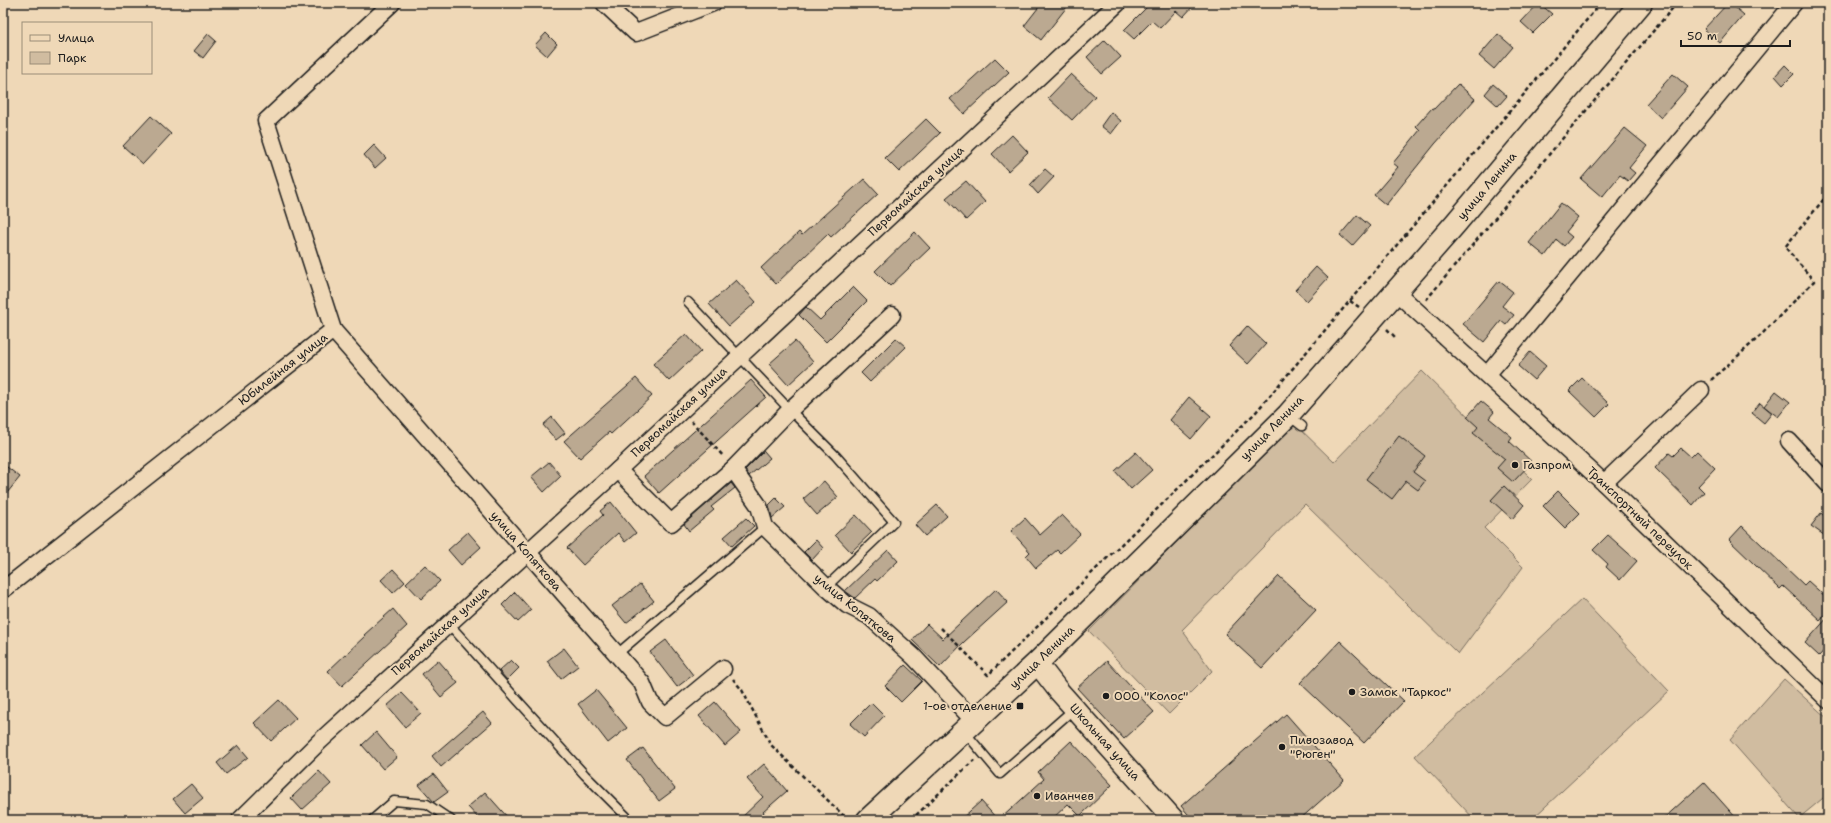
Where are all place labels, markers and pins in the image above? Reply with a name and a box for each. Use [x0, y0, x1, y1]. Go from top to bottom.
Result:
place label: Газпром [1523, 457, 1571, 473]
marker: Газпром [1510, 460, 1520, 470]
place label: Замок "Таркос" [1360, 684, 1451, 700]
marker: Замок "Таркос" [1347, 687, 1357, 697]
place label: ООО "Колос" [1114, 688, 1188, 704]
marker: ООО "Колос" [1101, 691, 1111, 701]
place label: 1-ое отделение [923, 698, 1012, 714]
marker: 1-ое отделение [1015, 701, 1025, 711]
place label: Пивозавод "Рюген" [1290, 732, 1354, 762]
marker: Пивозавод "Рюген" [1277, 742, 1287, 752]
place label: Иванчев [1045, 788, 1094, 804]
marker: Иванчев [1032, 791, 1042, 801]

